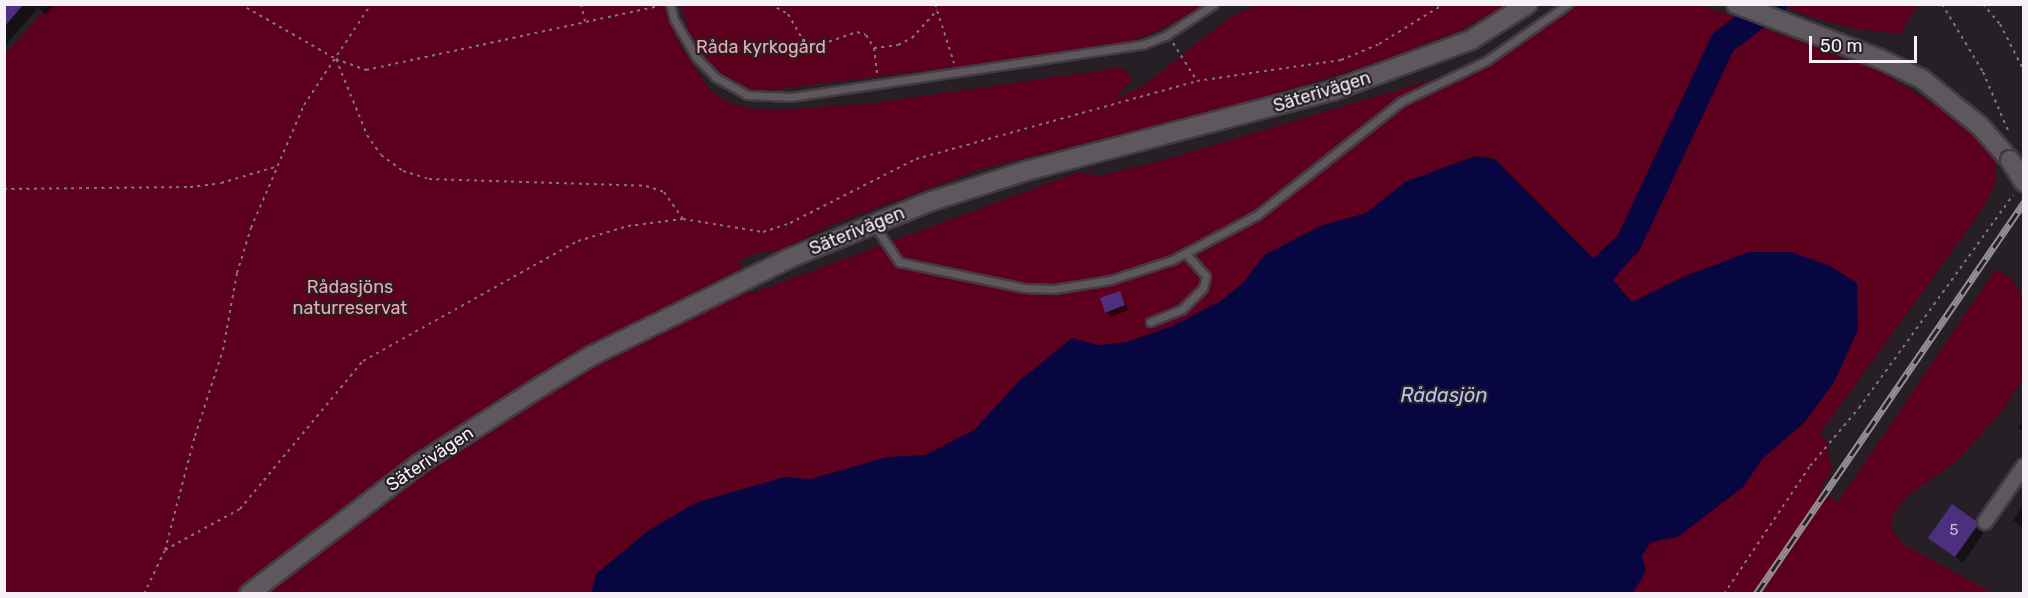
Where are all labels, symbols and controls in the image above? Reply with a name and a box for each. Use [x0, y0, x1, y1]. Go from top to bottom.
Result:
scale bar [1812, 24, 1920, 62]
text: 50 m [1820, 35, 1863, 57]
park label: Råda kyrkogård [696, 36, 826, 58]
street label: Säterivägen [1271, 67, 1373, 117]
street label: Säterivägen [806, 202, 908, 260]
park label: Rådasjöns naturreservat [293, 277, 407, 320]
water label: Rådasjön [1400, 383, 1488, 407]
street label: Säterivägen [382, 422, 478, 496]
house number: 5 [1950, 522, 1958, 540]

